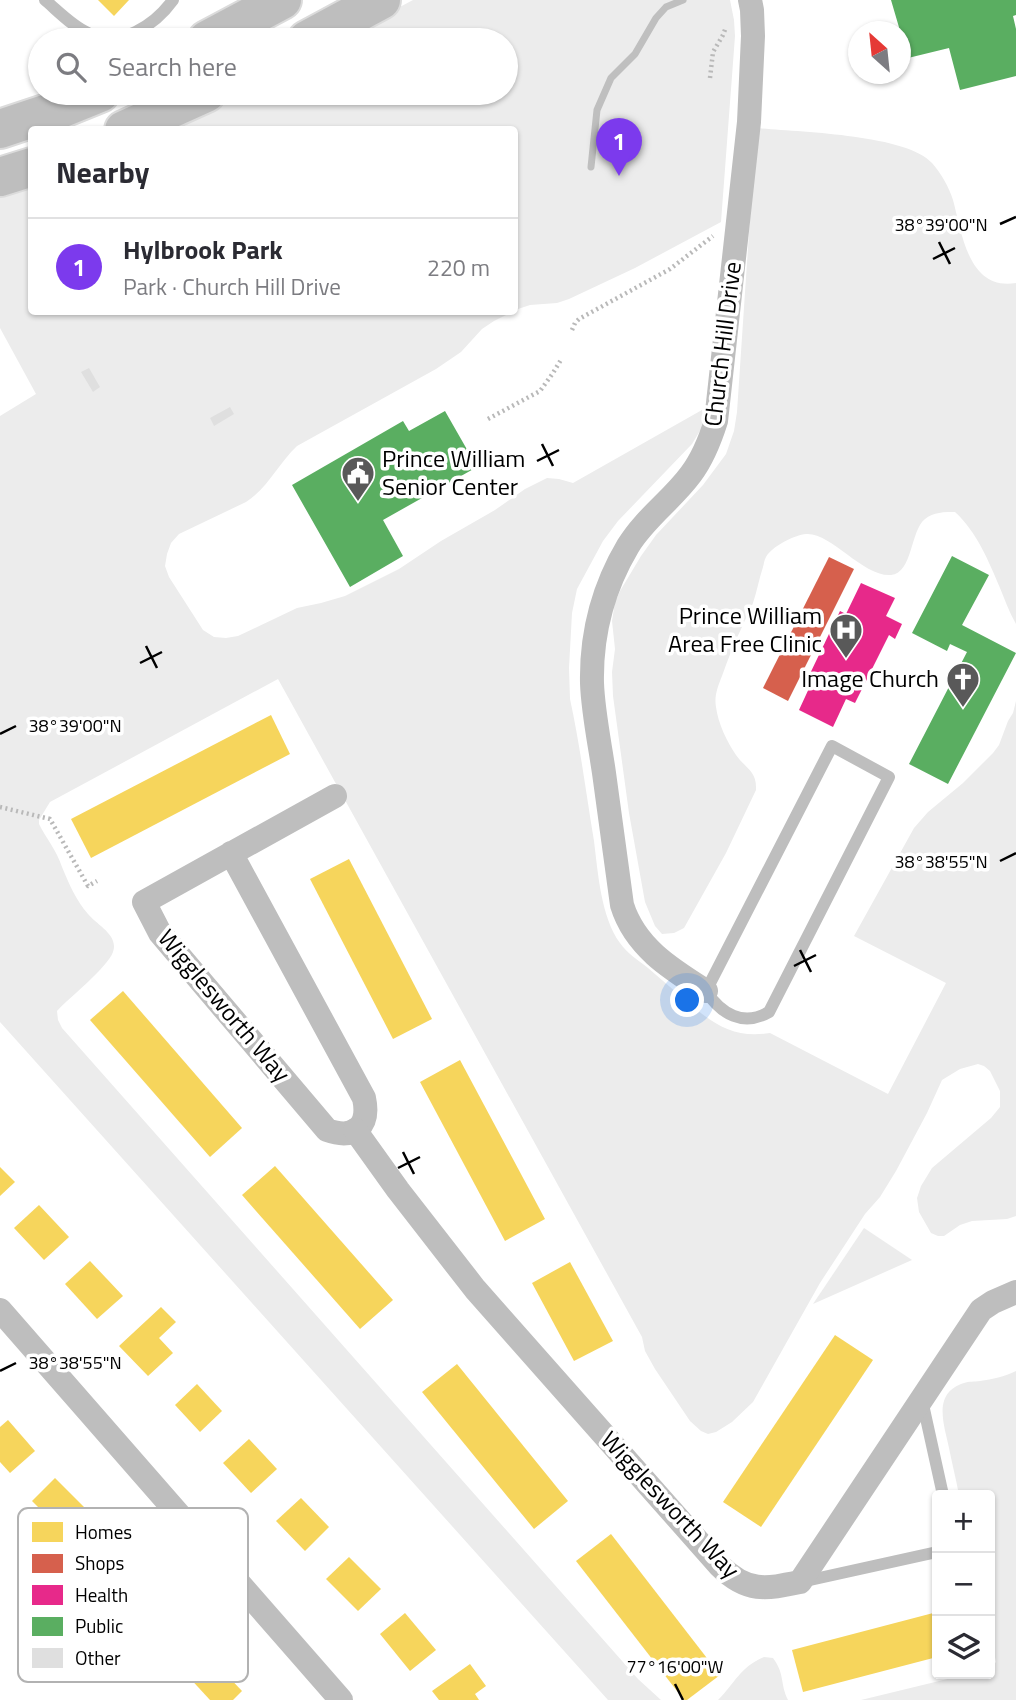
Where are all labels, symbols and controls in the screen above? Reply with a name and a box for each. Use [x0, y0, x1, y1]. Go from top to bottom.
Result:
north arrow [848, 21, 911, 84]
search box [28, 28, 518, 105]
text: Search here [108, 47, 237, 86]
icon: search [52, 48, 90, 86]
pin: 1 [596, 118, 642, 176]
text: Nearby [56, 149, 149, 195]
text: 38°39'00"N [894, 211, 988, 238]
text: Hylbrook Park [123, 230, 283, 269]
text: 1 [73, 250, 85, 285]
text: 220 m [427, 250, 490, 285]
street label: Church Hill Drive [694, 259, 750, 428]
text: Park · Church Hill Drive [123, 269, 341, 304]
place label: Prince William Senior Center [382, 440, 525, 504]
public building icon: Prince William Senior Center [339, 454, 377, 503]
place label: Prince William Area Free Clinic [668, 597, 822, 661]
hospital icon: Prince William Area Free Clinic [827, 611, 865, 660]
place label: Image Church [801, 660, 939, 696]
church icon: Image Church [944, 660, 982, 709]
text: 38°39'00"N [28, 712, 122, 739]
text: 38°38'55"N [894, 848, 988, 875]
street label: Wigglesworth Way [150, 921, 300, 1090]
your location [670, 983, 704, 1017]
text: 38°38'55"N [28, 1349, 122, 1376]
street label: Wigglesworth Way [593, 1423, 749, 1586]
map controls [932, 1490, 995, 1679]
button: + [932, 1490, 995, 1553]
legend [18, 1508, 248, 1682]
text: Homes [75, 1517, 132, 1546]
text: Shops [75, 1548, 125, 1577]
button: − [932, 1553, 995, 1616]
text: Health [75, 1580, 128, 1609]
text: Public [75, 1611, 123, 1640]
button: layers [932, 1616, 995, 1679]
text: Other [75, 1643, 121, 1672]
text: 77°16'00"W [627, 1653, 724, 1680]

